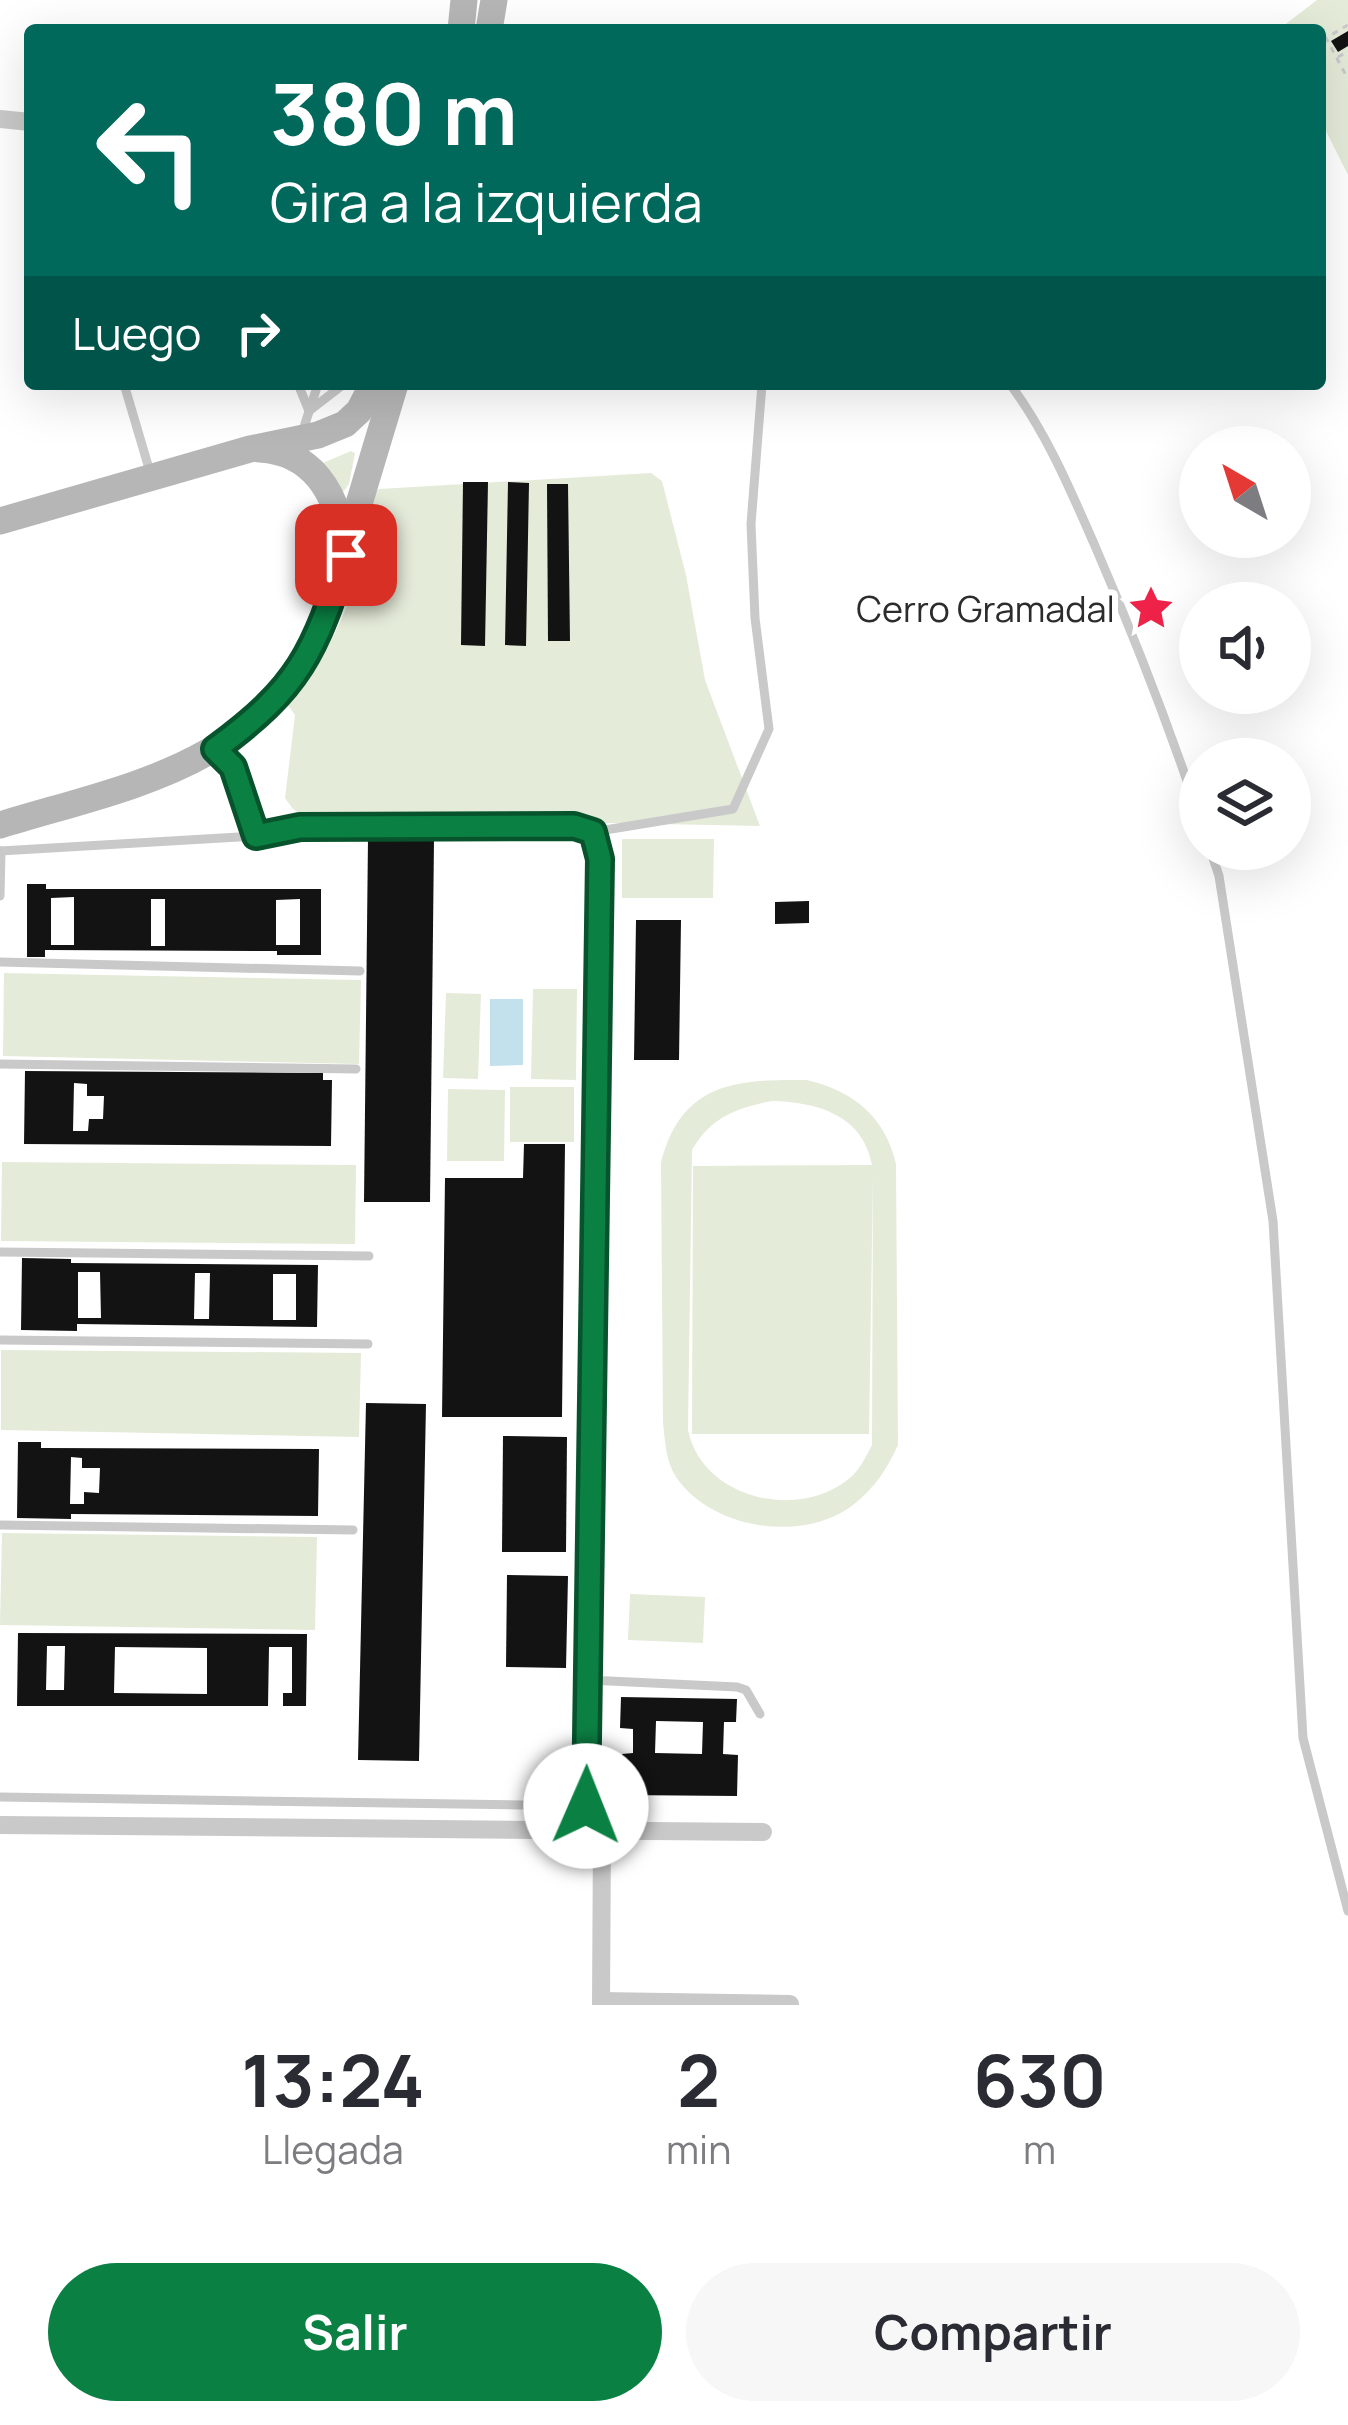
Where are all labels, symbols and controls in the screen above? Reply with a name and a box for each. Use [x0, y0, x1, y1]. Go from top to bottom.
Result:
text: 380 m [270, 55, 518, 170]
icon: left [72, 72, 228, 228]
text: Gira a la izquierda [270, 164, 703, 238]
icon: right [225, 300, 291, 366]
text: Luego [72, 302, 201, 364]
north arrow [1179, 426, 1311, 558]
map controls [1179, 426, 1311, 870]
pin [295, 504, 397, 606]
icon: arrive [313, 522, 379, 588]
button: sound [1179, 582, 1311, 714]
place icon: Cerro Gramadal [1126, 583, 1176, 633]
place label: Cerro Gramadal [856, 584, 1115, 633]
button: layers [1179, 738, 1311, 870]
position arrow [523, 1743, 649, 1869]
text: 13:24 [241, 2030, 425, 2129]
text: 2 [677, 2030, 720, 2129]
text: 630 [973, 2030, 1107, 2129]
text: Llegada [262, 2122, 404, 2176]
text: min [666, 2122, 731, 2176]
text: m [1023, 2122, 1056, 2176]
button: Salir [48, 2263, 662, 2401]
button: Compartir [686, 2263, 1300, 2401]

